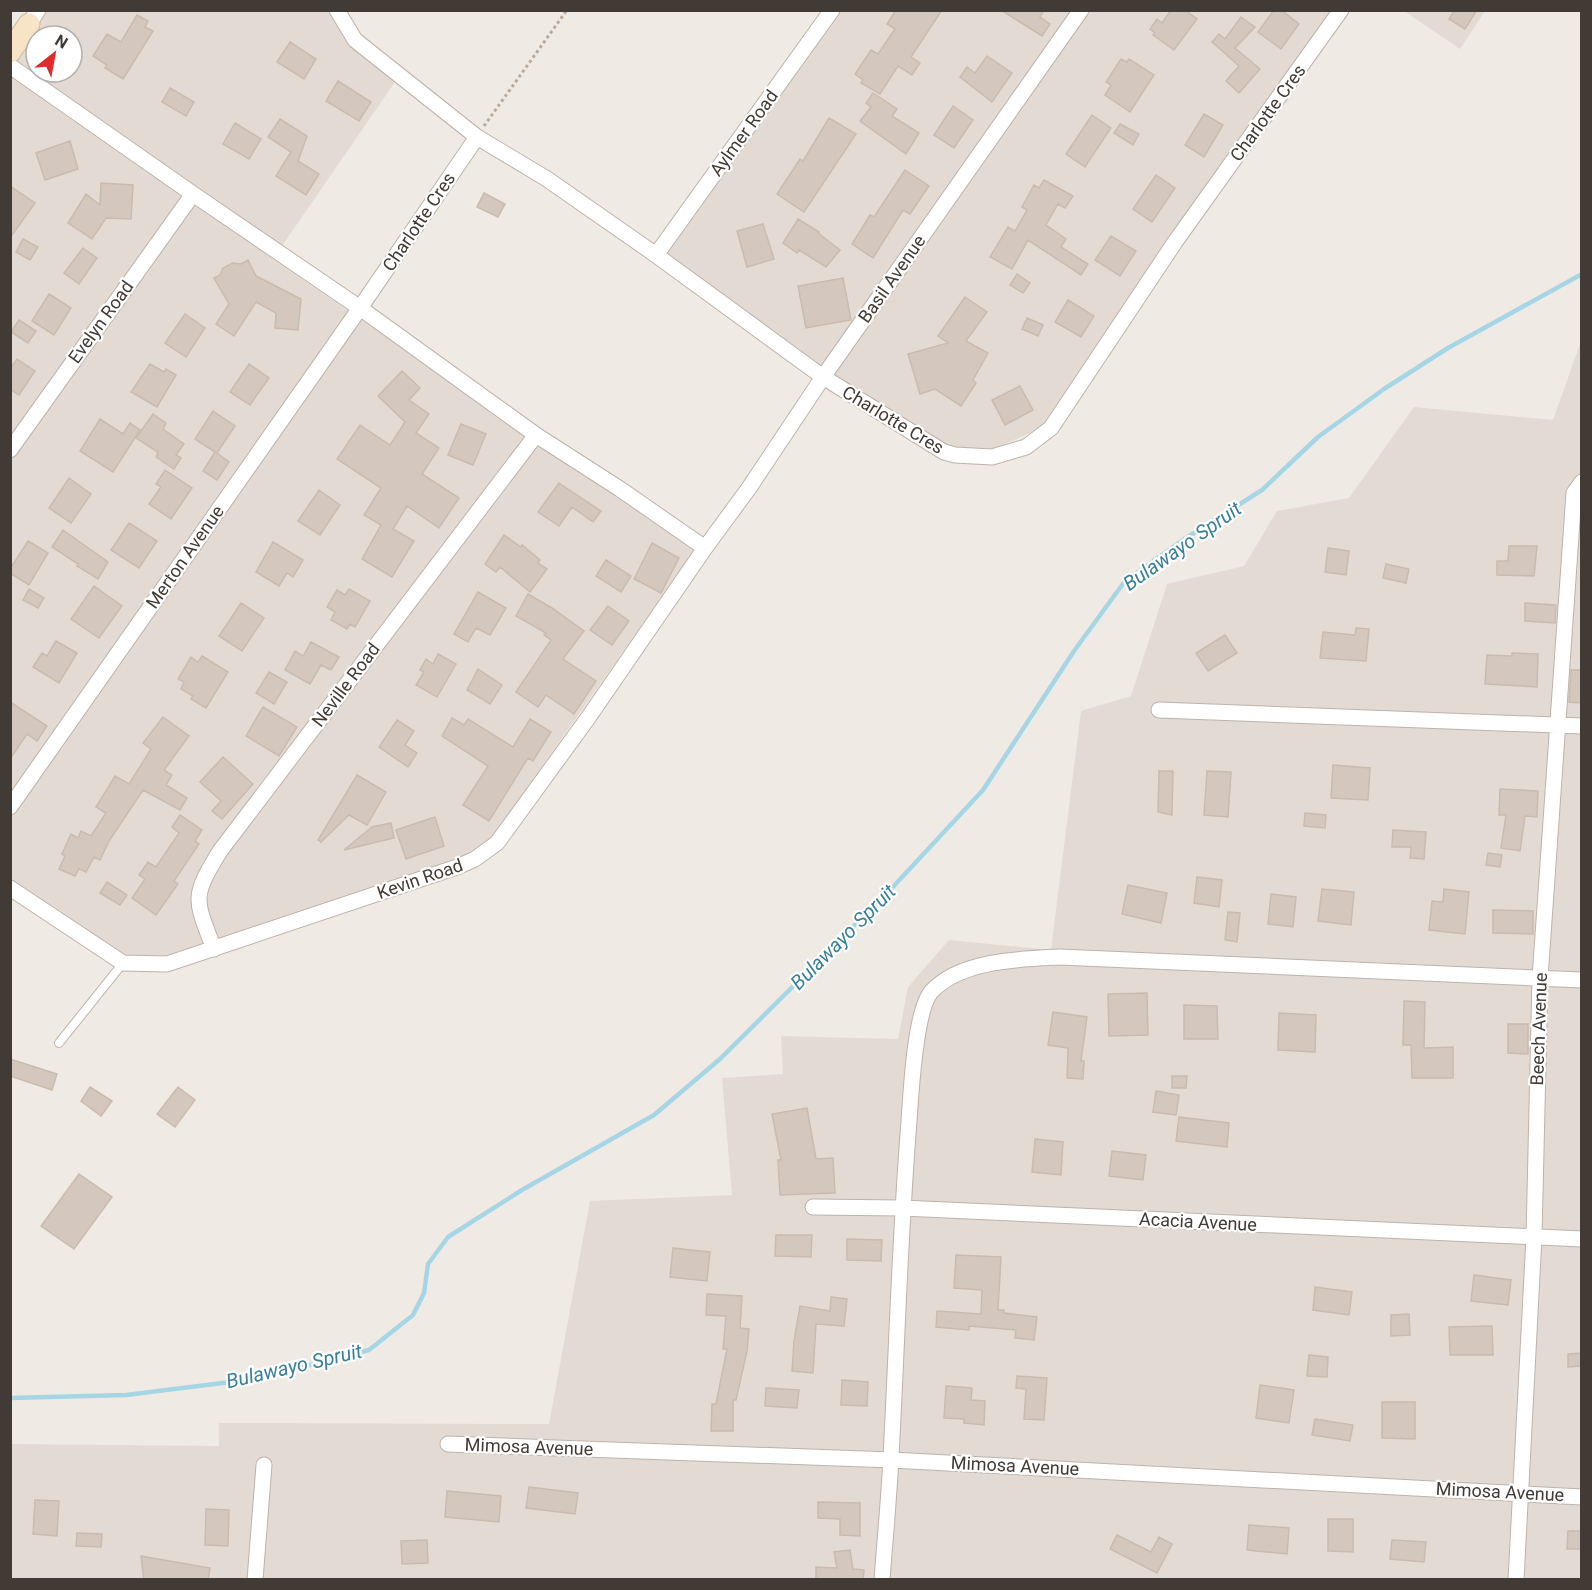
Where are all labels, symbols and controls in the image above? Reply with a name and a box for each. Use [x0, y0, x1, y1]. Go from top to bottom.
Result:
north arrow [24, 24, 84, 84]
text: N [52, 31, 71, 53]
street label: Charlotte Cres [1225, 60, 1310, 165]
street label: Aylmer Road [705, 86, 782, 180]
street label: Charlotte Cres [378, 168, 459, 275]
street label: Basil Avenue [854, 231, 930, 327]
street label: Evelyn Road [64, 276, 138, 367]
street label: Charlotte Cres [839, 381, 948, 458]
water label: Bulawayo Spruit [1118, 496, 1246, 596]
street label: Merton Avenue [141, 501, 228, 612]
street label: Neville Road [307, 639, 384, 731]
street label: Kevin Road [374, 854, 465, 903]
water label: Bulawayo Spruit [785, 879, 901, 995]
street label: Beech Avenue [1526, 972, 1551, 1086]
street label: Acacia Avenue [1139, 1208, 1257, 1235]
water label: Bulawayo Spruit [224, 1339, 365, 1393]
street label: Mimosa Avenue [464, 1434, 594, 1459]
street label: Mimosa Avenue [950, 1452, 1080, 1479]
street label: Mimosa Avenue [1435, 1478, 1565, 1505]

